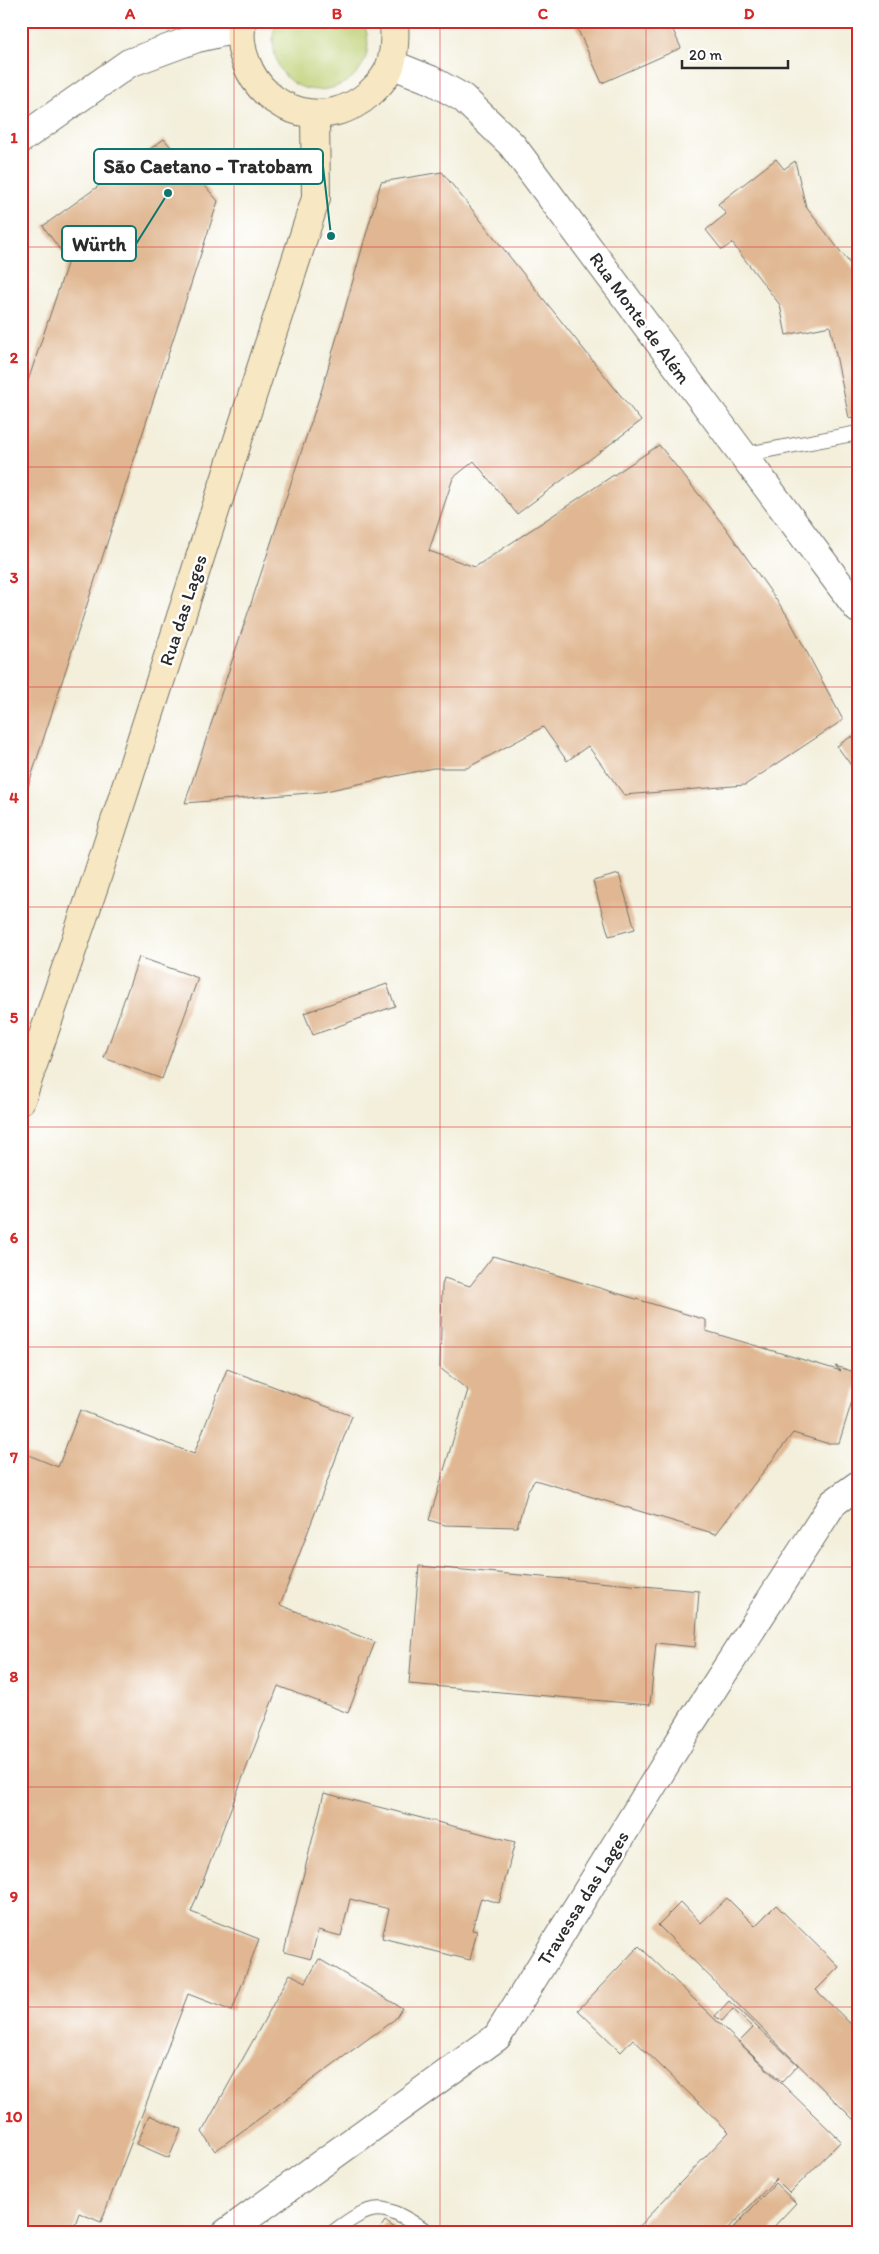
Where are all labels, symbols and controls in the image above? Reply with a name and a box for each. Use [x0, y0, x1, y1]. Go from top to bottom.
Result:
text: A [124, 4, 136, 23]
text: B [332, 4, 343, 23]
text: C [538, 4, 549, 23]
text: D [744, 4, 755, 23]
scale bar [682, 38, 788, 70]
text: 20 m [689, 46, 723, 64]
text: 1 [10, 128, 18, 147]
callout: São Caetano - Tratobam [94, 149, 323, 184]
text: São Caetano - Tratobam [104, 154, 313, 178]
callout: Würth [62, 226, 136, 261]
text: Würth [72, 232, 126, 256]
street label: Rua Monte de Além [584, 248, 696, 389]
text: 2 [10, 348, 19, 367]
street label: Rua das Lages [154, 552, 212, 668]
text: 3 [10, 568, 19, 587]
text: 4 [9, 788, 19, 807]
text: 5 [10, 1008, 19, 1027]
text: 6 [10, 1228, 19, 1247]
text: 7 [9, 1448, 18, 1467]
text: 8 [10, 1667, 19, 1686]
street label: Travessa das Lages [532, 1826, 634, 1970]
text: 9 [10, 1887, 18, 1906]
text: 10 [5, 2107, 23, 2126]

